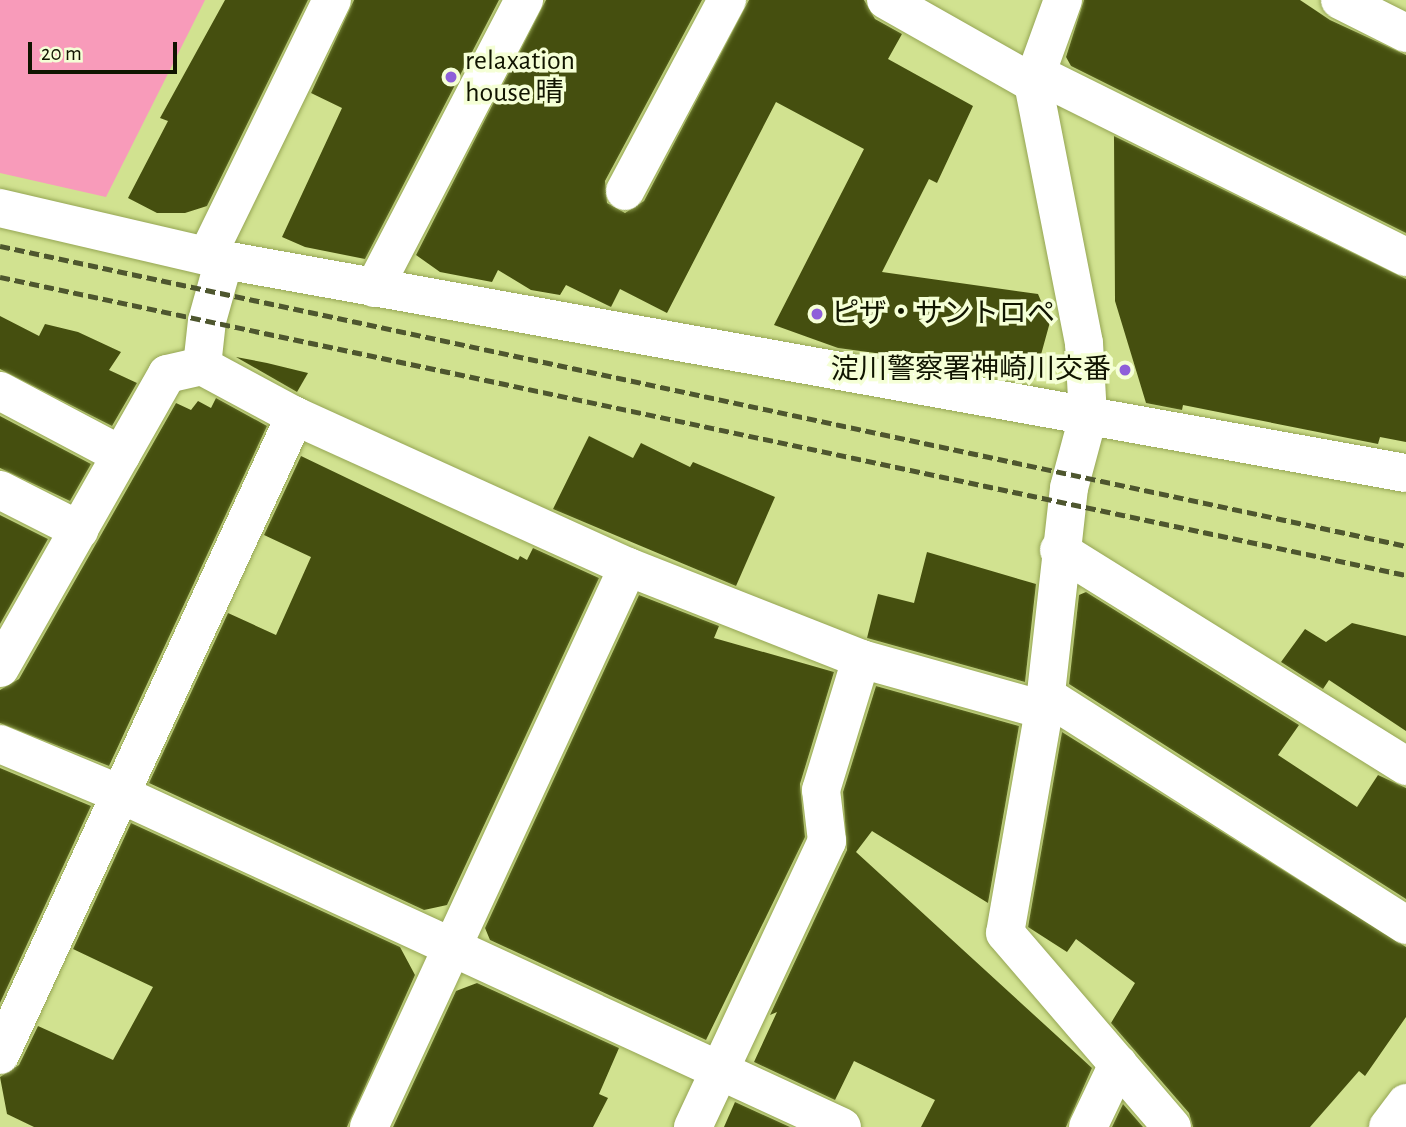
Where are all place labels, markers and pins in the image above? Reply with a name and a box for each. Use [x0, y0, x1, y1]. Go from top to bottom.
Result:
place label: relaxation house 晴 [465, 44, 575, 110]
marker: relaxation house 晴 [443, 69, 459, 85]
place label: ピザ・サントロペ [831, 297, 1055, 331]
marker: ピザ・サントロペ [809, 306, 825, 322]
place label: 淀川警察署神崎川交番 [831, 353, 1111, 387]
marker: 淀川警察署神崎川交番 [1117, 362, 1133, 378]

